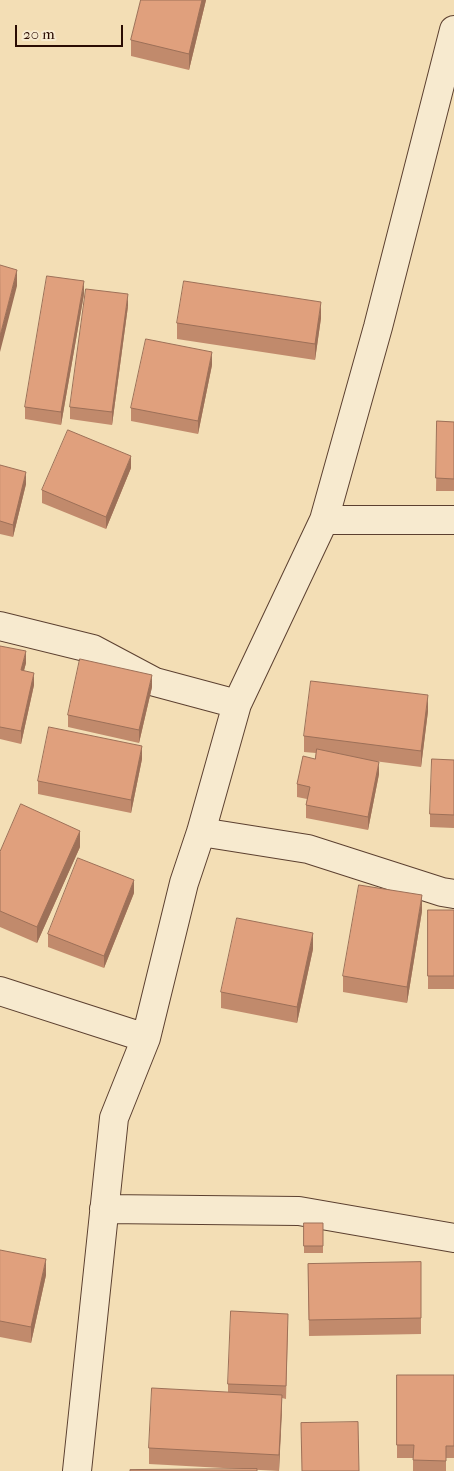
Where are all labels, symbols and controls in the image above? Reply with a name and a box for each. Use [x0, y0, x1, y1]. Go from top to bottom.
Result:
scale bar [18, 15, 125, 47]
text: 20 m [23, 25, 55, 43]

